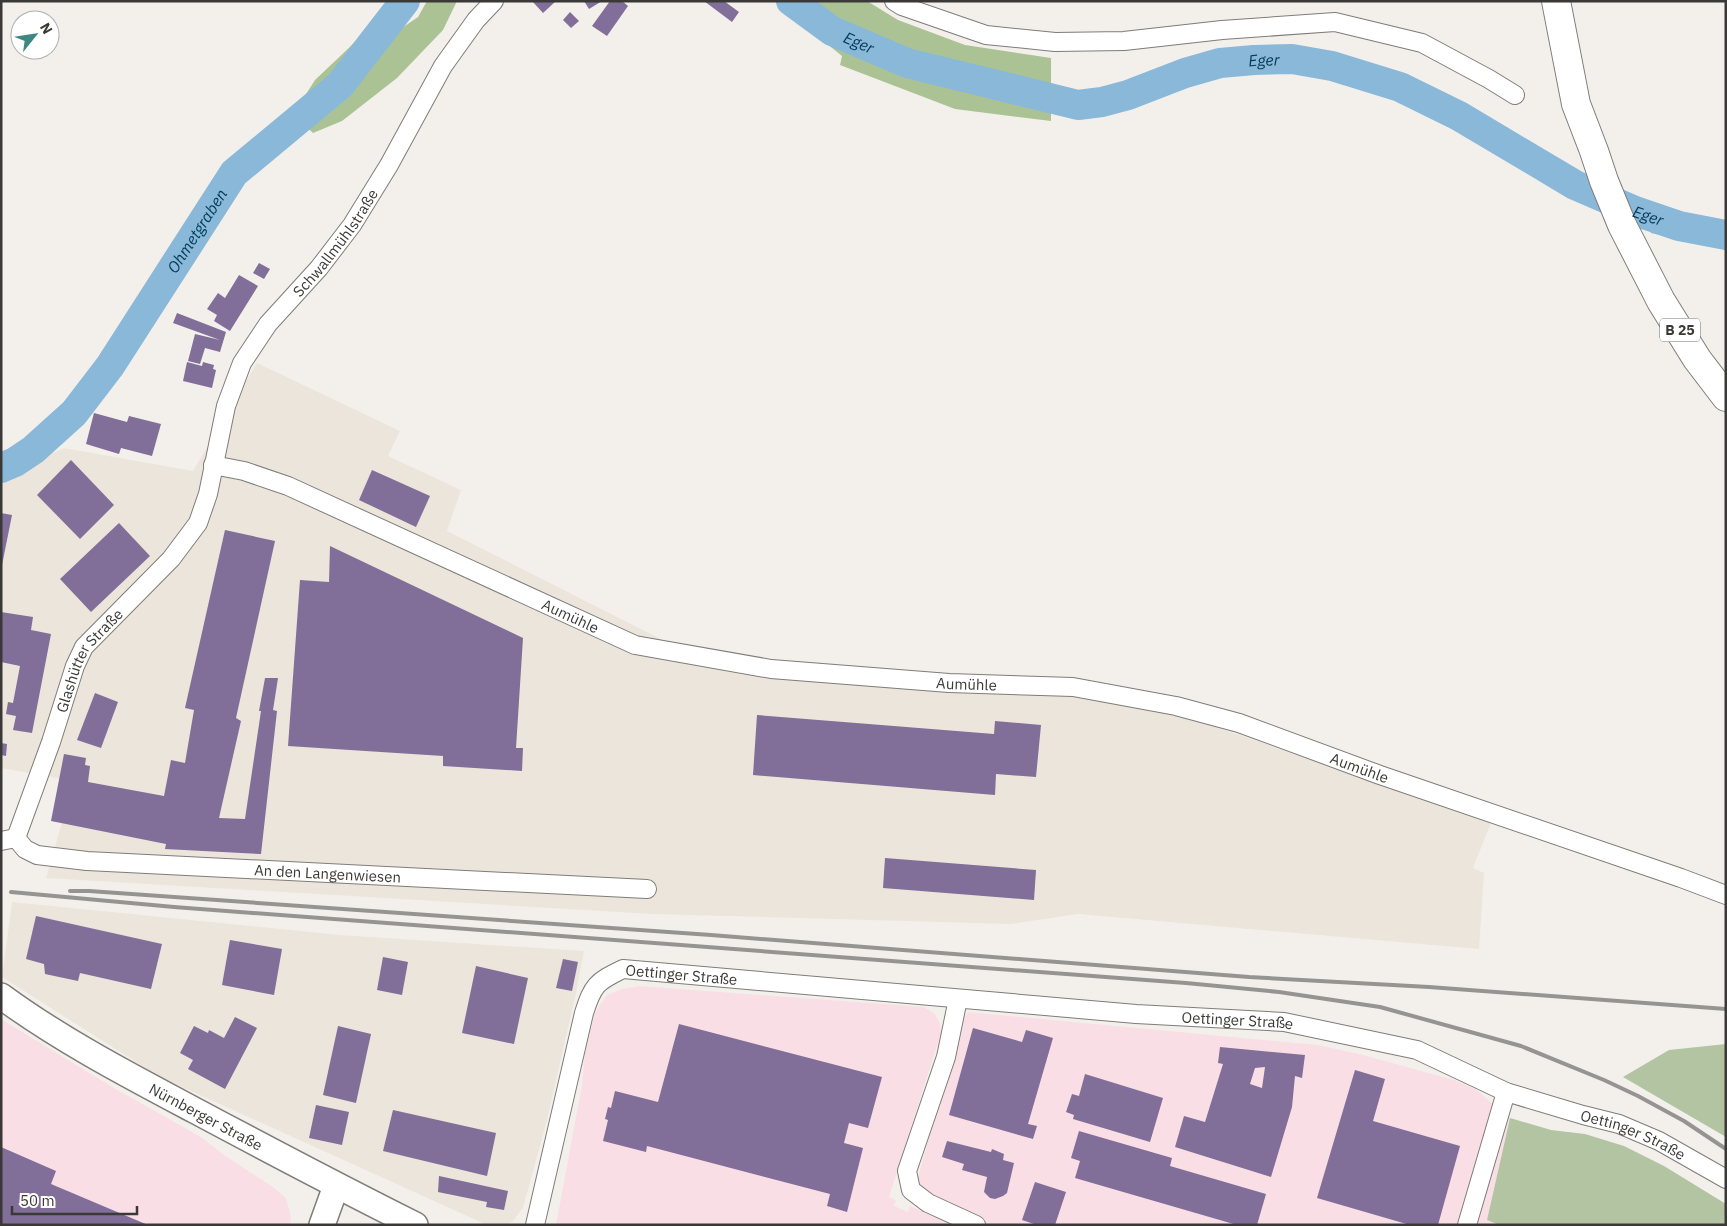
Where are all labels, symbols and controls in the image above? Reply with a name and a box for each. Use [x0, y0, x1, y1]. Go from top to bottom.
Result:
north arrow [10, 10, 60, 60]
text: N [36, 20, 57, 37]
water label: Eger [841, 27, 878, 58]
water label: Eger [1247, 49, 1281, 70]
water label: Ohmetgraben [162, 185, 231, 277]
street label: Schwallmühlstraße [288, 185, 382, 300]
water label: Eger [1630, 201, 1667, 230]
road number: B 25 [1660, 318, 1700, 342]
street label: Aumühle [539, 594, 602, 637]
street label: Glashütter Straße [51, 604, 126, 715]
street label: Aumühle [936, 673, 997, 694]
street label: Aumühle [1328, 748, 1391, 787]
street label: An den Langenwiesen [254, 860, 402, 886]
street label: Oettinger Straße [625, 960, 738, 988]
street label: Oettinger Straße [1181, 1007, 1295, 1033]
street label: Nürnberger Straße [146, 1079, 266, 1154]
street label: Oettinger Straße [1579, 1105, 1689, 1164]
scale bar [12, 1184, 138, 1216]
text: 50 m [20, 1191, 55, 1210]

